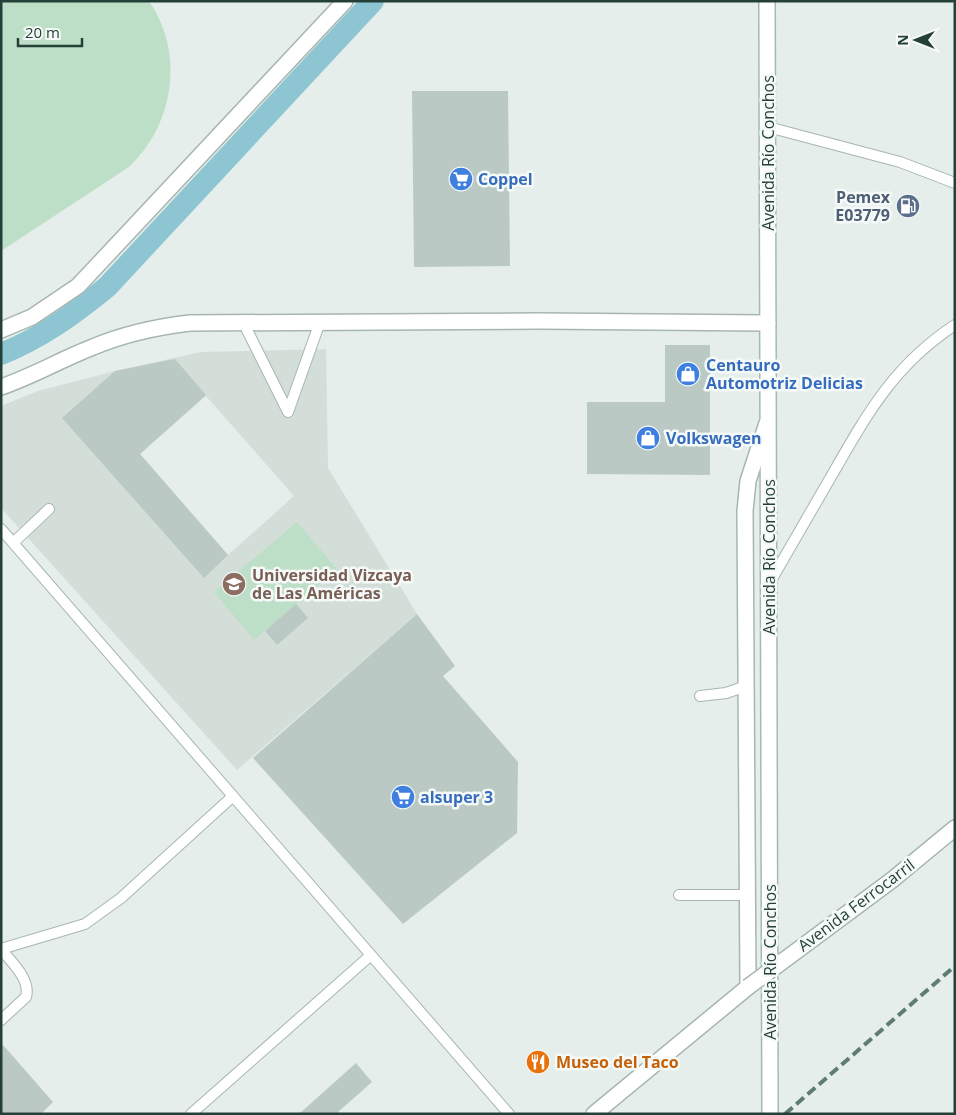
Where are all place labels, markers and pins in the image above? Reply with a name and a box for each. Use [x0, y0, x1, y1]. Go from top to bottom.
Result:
supermarket icon: Coppel [448, 166, 474, 192]
place label: Coppel [478, 168, 533, 190]
place label: Pemex E03779 [835, 186, 891, 226]
fuel station icon: Pemex E03779 [895, 193, 921, 219]
place label: Centauro Automotriz Delicias [706, 354, 863, 394]
shop icon: Centauro Automotriz Delicias [675, 361, 701, 387]
shop icon: Volkswagen [635, 425, 661, 451]
place label: Volkswagen [666, 427, 761, 449]
place label: Universidad Vizcaya de Las Américas [252, 564, 412, 604]
school or university icon: Universidad Vizcaya de Las Américas [221, 571, 247, 597]
supermarket icon: alsuper 3 [390, 784, 416, 810]
place label: alsuper 3 [420, 786, 493, 808]
restaurant icon: Museo del Taco [525, 1049, 551, 1075]
place label: Museo del Taco [556, 1051, 679, 1073]

